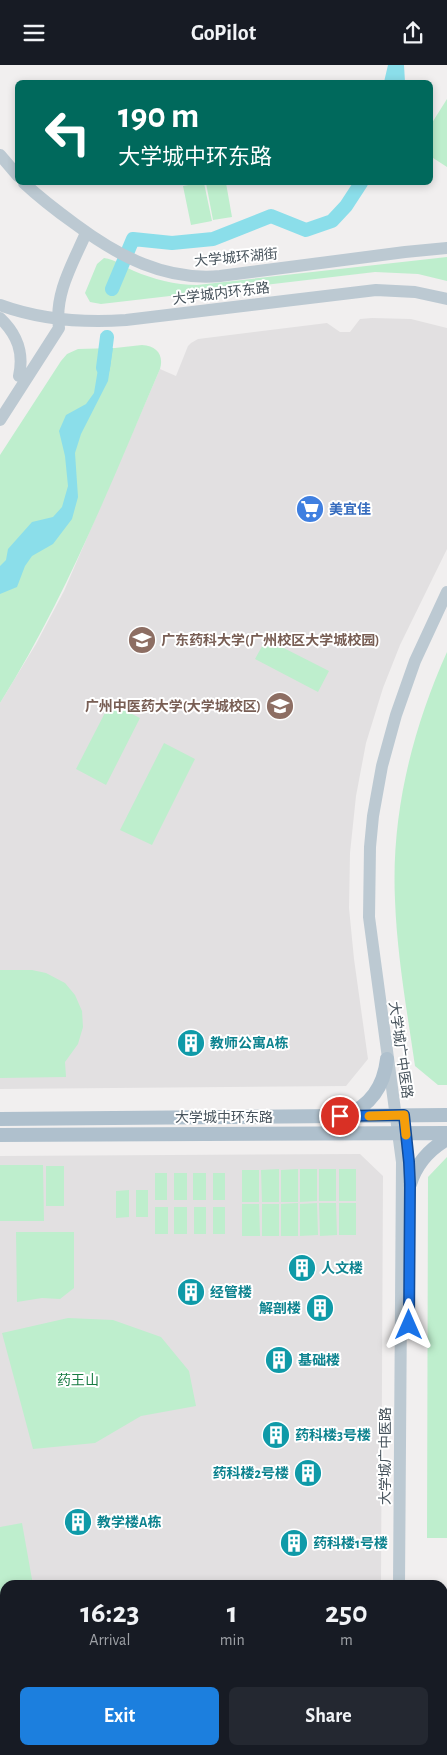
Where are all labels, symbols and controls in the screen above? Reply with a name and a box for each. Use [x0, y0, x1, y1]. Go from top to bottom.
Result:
icon: menu [20, 19, 48, 47]
icon: share [399, 19, 427, 47]
text: GoPilot [191, 22, 256, 44]
text: 190 m [118, 99, 199, 134]
icon: left [35, 100, 100, 165]
text: 大学城中环东路 [118, 146, 272, 168]
street label: 大学城环湖街 [194, 246, 279, 269]
street label: 大学城内环东路 [172, 280, 271, 307]
supermarket icon: 美宜佳 [295, 494, 325, 524]
place label: 美宜佳 [329, 501, 371, 517]
school or university icon: 广东药科大学(广州校区大学城校园) [127, 625, 157, 655]
place label: 广东药科大学(广州校区大学城校园) [161, 632, 379, 648]
school or university icon: 广州中医药大学(大学城校区) [265, 691, 295, 721]
place label: 广州中医药大学(大学城校区) [85, 698, 261, 714]
street label: 大学城广中医路 [386, 1001, 415, 1100]
building icon: 教师公寓A栋 [176, 1028, 206, 1058]
place label: 教师公寓A栋 [210, 1035, 288, 1051]
pin [319, 1095, 361, 1137]
icon: arrive [326, 1102, 354, 1130]
street label: 大学城中环东路 [175, 1110, 273, 1125]
building icon: 人文楼 [287, 1253, 317, 1283]
place label: 人文楼 [321, 1260, 363, 1276]
building icon: 经管楼 [176, 1277, 206, 1307]
place label: 经管楼 [210, 1284, 252, 1300]
building icon: 解剖楼 [305, 1293, 335, 1323]
position arrow [382, 1298, 434, 1350]
place label: 解剖楼 [259, 1301, 301, 1316]
building icon: 基础楼 [264, 1345, 294, 1375]
place label: 基础楼 [298, 1353, 340, 1368]
park label: 药王山 [57, 1373, 99, 1388]
street label: 大学城广中医路 [378, 1407, 393, 1505]
building icon: 药科楼3号楼 [261, 1420, 291, 1450]
place label: 药科楼3号楼 [295, 1428, 371, 1443]
building icon: 药科楼2号楼 [293, 1458, 323, 1488]
place label: 药科楼2号楼 [212, 1466, 289, 1481]
building icon: 教学楼A栋 [63, 1507, 93, 1537]
place label: 教学楼A栋 [97, 1514, 161, 1530]
building icon: 药科楼1号楼 [279, 1528, 309, 1558]
place label: 药科楼1号楼 [313, 1536, 388, 1551]
text: 16:23 [80, 1598, 140, 1628]
text: 1 [227, 1598, 238, 1628]
text: 250 [325, 1598, 368, 1628]
text: Arrival [89, 1632, 130, 1648]
text: min [220, 1632, 245, 1648]
text: m [340, 1632, 353, 1648]
button: Exit [20, 1687, 219, 1745]
button: Share [229, 1687, 428, 1745]

